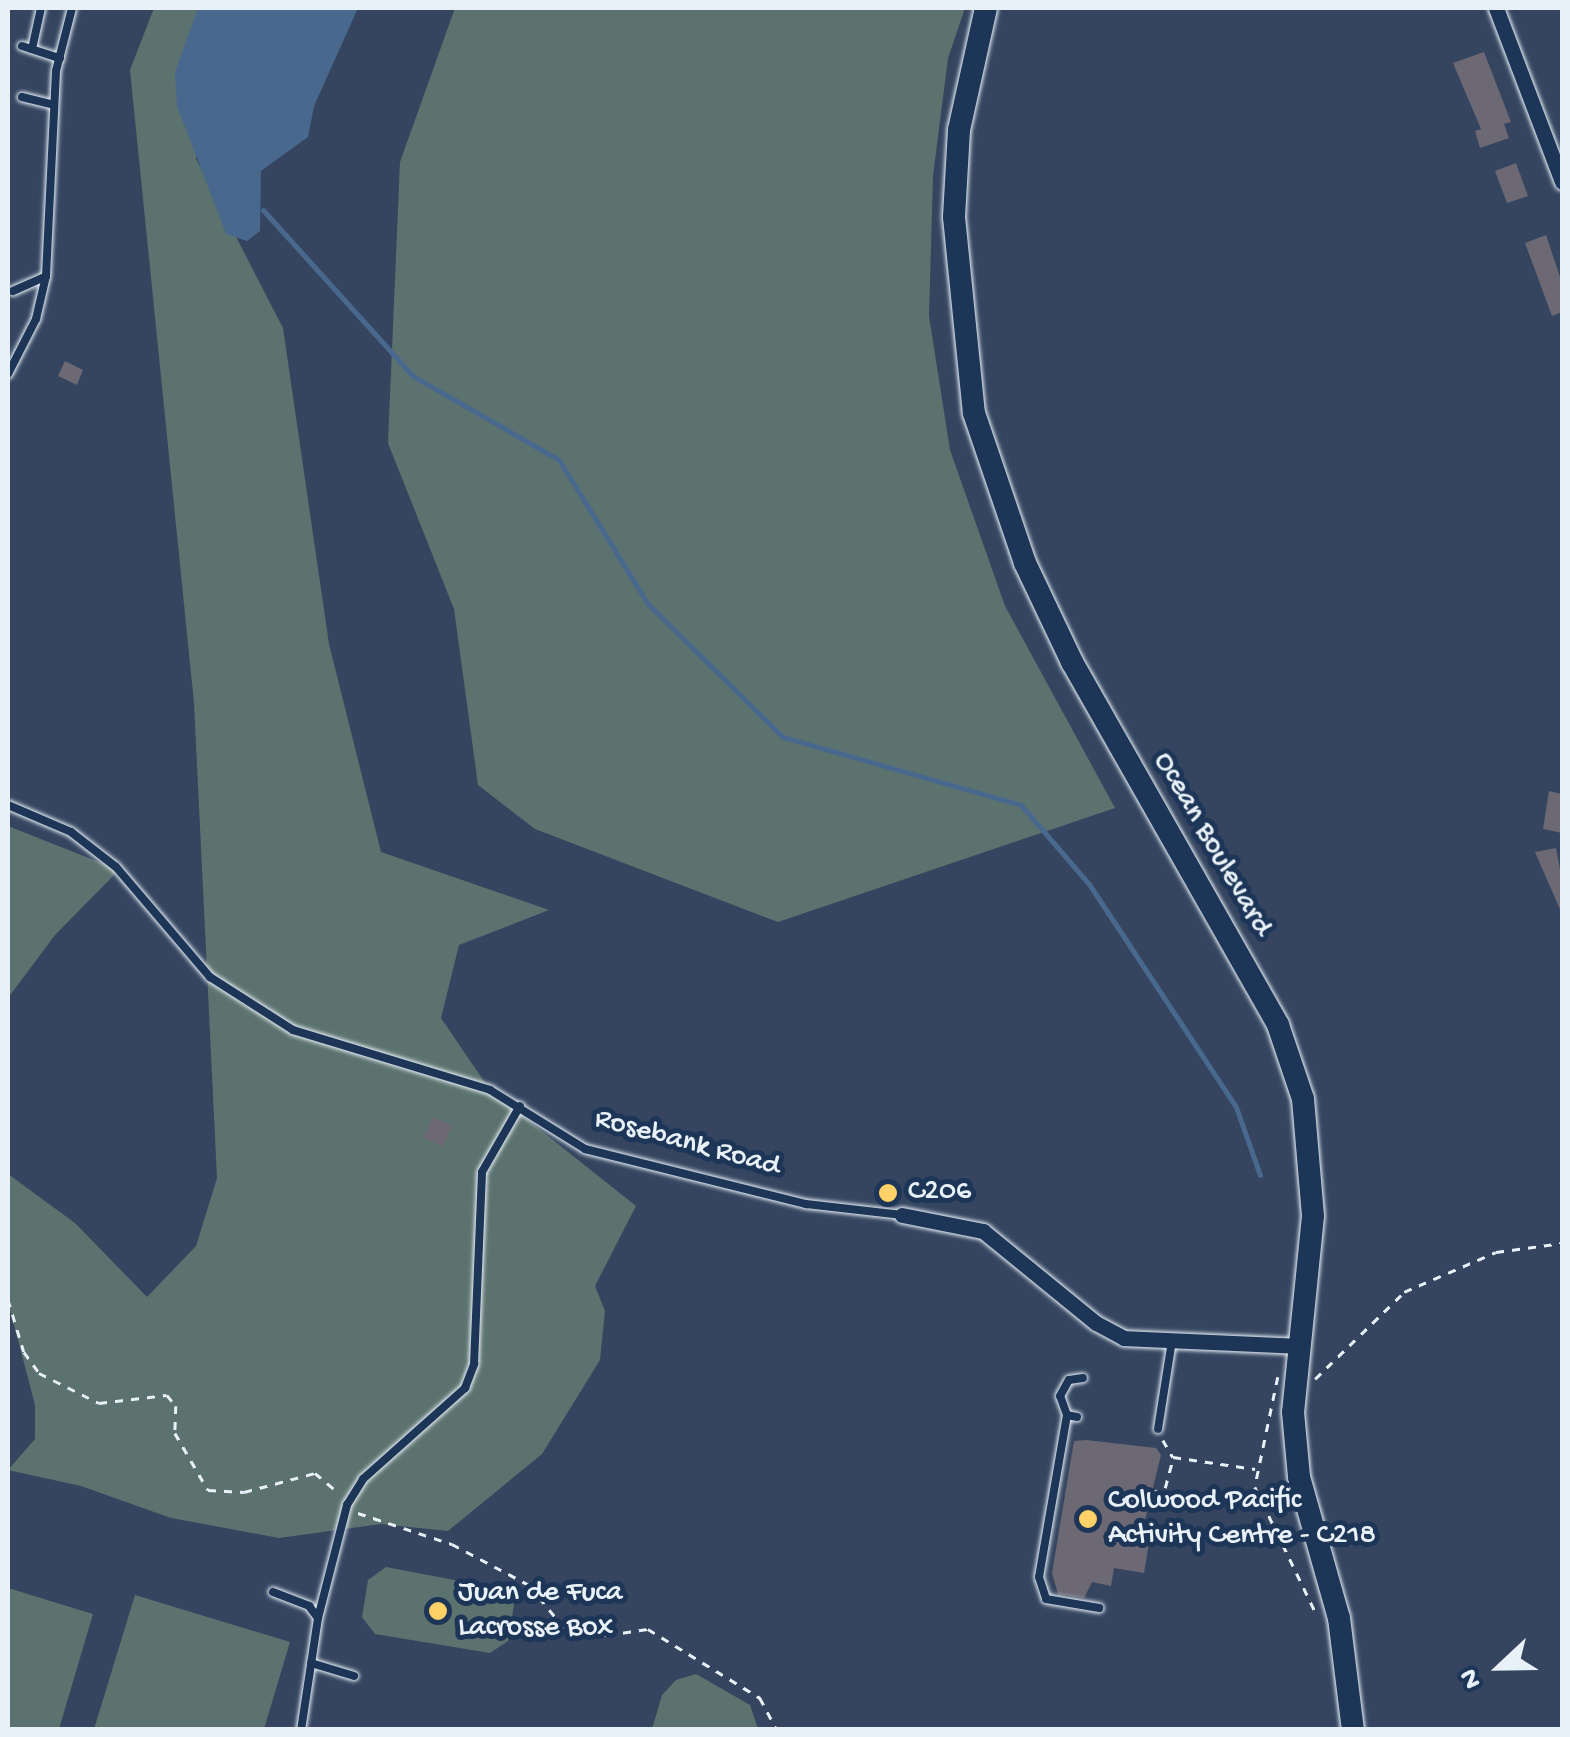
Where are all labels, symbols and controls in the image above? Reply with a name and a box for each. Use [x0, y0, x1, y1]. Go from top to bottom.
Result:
street label: Ocean Boulevard [1144, 746, 1278, 944]
street label: Rosebank Road [590, 1102, 784, 1186]
place label: C206 [908, 1175, 971, 1211]
marker: C206 [877, 1182, 899, 1204]
place label: Colwood Pacific Activity Centre - C218 [1108, 1484, 1376, 1554]
marker: Colwood Pacific Activity Centre - C218 [1077, 1508, 1099, 1530]
place label: Juan de Fuca Lacrosse Box [458, 1576, 622, 1646]
marker: Juan de Fuca Lacrosse Box [427, 1600, 449, 1622]
north arrow [1450, 1617, 1550, 1717]
text: N [1453, 1664, 1490, 1693]

